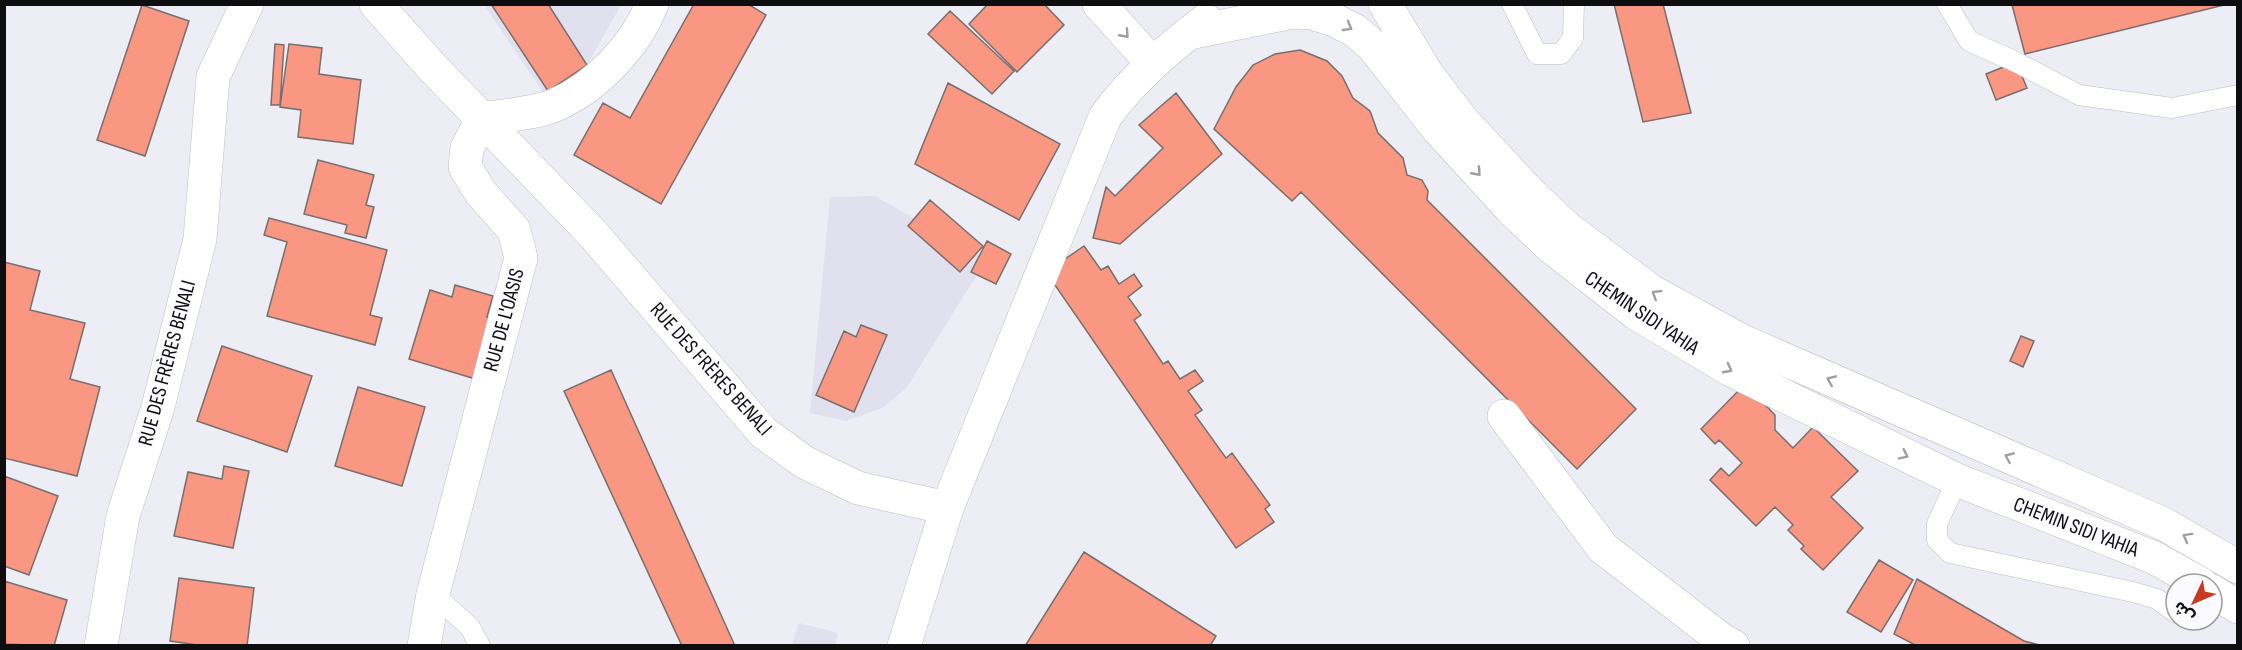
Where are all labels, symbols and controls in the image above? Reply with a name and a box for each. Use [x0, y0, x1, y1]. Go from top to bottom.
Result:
one-way arrow [1342, 20, 1352, 32]
one-way arrow [1118, 27, 1129, 38]
one-way arrow [1470, 165, 1481, 176]
street label: RUE DE L'OASIS [478, 266, 530, 374]
street label: CHEMIN SIDI YAHIA [1580, 266, 1705, 361]
street label: RUE DES FRÈRES BENALI [133, 278, 201, 448]
one-way arrow [1652, 289, 1662, 301]
street label: RUE DES FRÈRES BENALI [645, 297, 777, 441]
one-way arrow [1722, 362, 1733, 373]
one-way arrow [1826, 375, 1837, 387]
one-way arrow [1897, 447, 1908, 459]
one-way arrow [2005, 452, 2016, 464]
street label: CHEMIN SIDI YAHIA [2010, 492, 2143, 563]
one-way arrow [2183, 533, 2193, 544]
north arrow [2164, 572, 2224, 632]
text: ش [2170, 597, 2199, 626]

